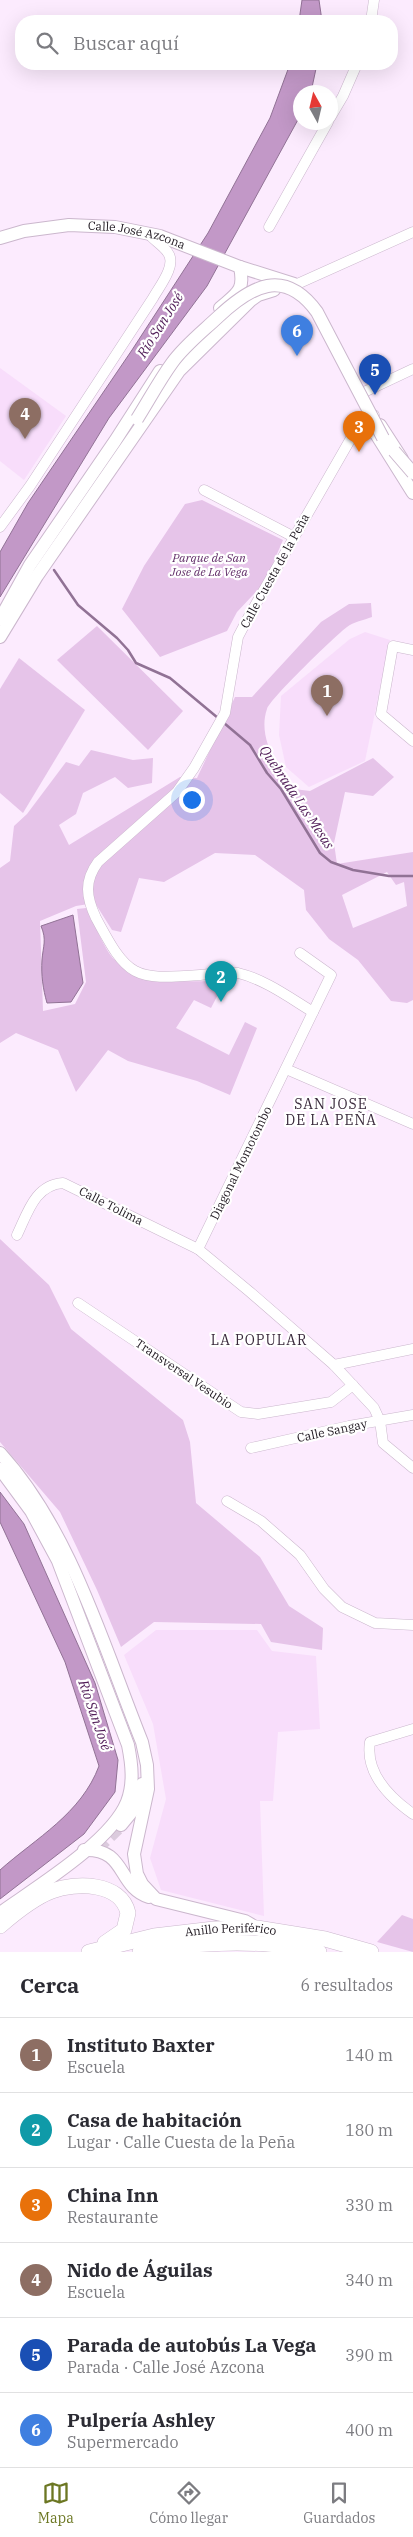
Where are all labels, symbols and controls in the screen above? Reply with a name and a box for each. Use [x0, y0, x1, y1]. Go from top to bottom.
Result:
search box [15, 15, 398, 70]
icon: search [33, 29, 61, 57]
text: Buscar aquí [73, 31, 179, 55]
north arrow [293, 85, 338, 130]
street label: Calle José Azcona [88, 218, 188, 252]
water label: Río San José [132, 288, 188, 362]
pin: 6 [281, 315, 313, 356]
pin: 5 [359, 354, 391, 395]
pin: 4 [9, 398, 41, 439]
pin: 3 [343, 411, 375, 452]
street label: Calle Cuesta de la Peña [237, 510, 313, 631]
park label: Parque de San Jose de La Vega [169, 550, 248, 579]
pin: 1 [311, 675, 343, 716]
water label: Quebrada Las Mesas [256, 742, 339, 853]
your location [179, 787, 205, 813]
pin: 2 [205, 961, 237, 1002]
district label: SAN JOSE DE LA PEÑA [285, 1095, 377, 1129]
street label: Diagonal Momotombo [207, 1103, 275, 1222]
street label: Calle Tolima [77, 1183, 146, 1228]
district label: LA POPULAR [211, 1331, 307, 1349]
street label: Transversal Vesubio [133, 1335, 236, 1412]
street label: Calle Sangay [295, 1416, 369, 1445]
water label: Río San José [74, 1676, 116, 1753]
street label: Anillo Periférico [184, 1920, 278, 1939]
text: Cerca [20, 1971, 79, 1999]
text: 6 resultados [301, 1975, 393, 1995]
text: Instituto Baxter [67, 2033, 215, 2057]
text: 1 [31, 2045, 41, 2065]
text: 140 m [345, 2045, 393, 2065]
text: Escuela [67, 2057, 125, 2077]
text: Casa de habitación [67, 2108, 242, 2132]
text: 2 [31, 2120, 41, 2140]
text: 180 m [345, 2120, 393, 2140]
text: Lugar · Calle Cuesta de la Peña [67, 2132, 295, 2152]
text: China Inn [67, 2183, 159, 2207]
text: 3 [31, 2195, 41, 2215]
text: 330 m [345, 2195, 393, 2215]
text: Restaurante [67, 2207, 158, 2227]
text: Nido de Águilas [67, 2258, 213, 2282]
text: 4 [31, 2270, 41, 2290]
text: 340 m [345, 2270, 393, 2290]
text: Escuela [67, 2282, 125, 2302]
text: Parada de autobús La Vega [67, 2333, 316, 2357]
text: 5 [31, 2345, 41, 2365]
text: 390 m [345, 2345, 393, 2365]
text: Parada · Calle José Azcona [67, 2357, 265, 2377]
text: Pulpería Ashley [67, 2408, 215, 2432]
text: 6 [31, 2420, 41, 2440]
text: 400 m [345, 2420, 393, 2440]
text: Supermercado [67, 2432, 179, 2452]
tab: Mapa [38, 2479, 74, 2527]
tab: Cómo llegar [149, 2479, 228, 2527]
tab: Guardados [303, 2479, 375, 2527]

